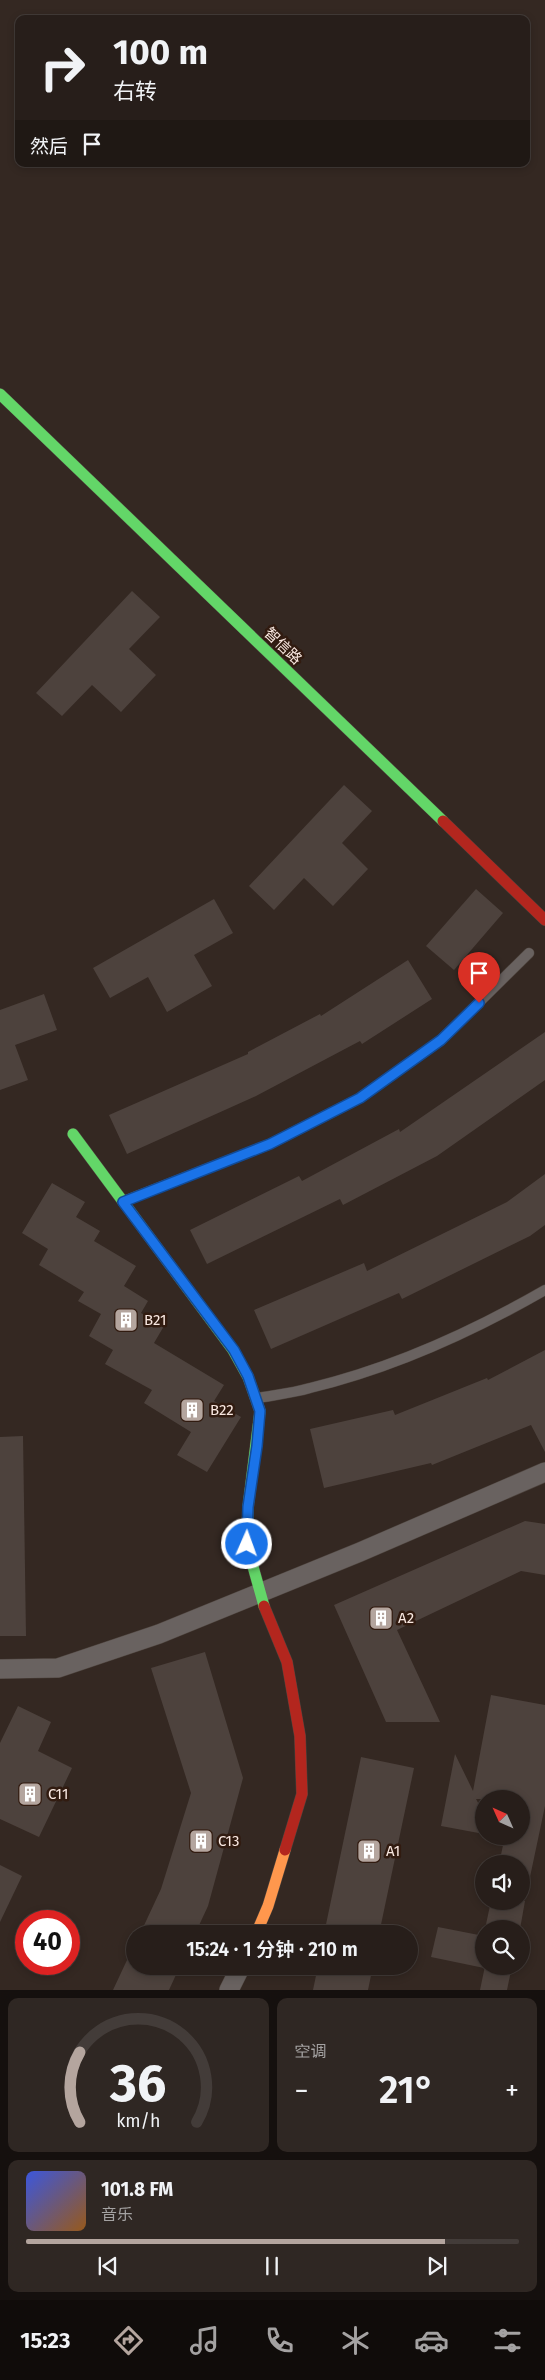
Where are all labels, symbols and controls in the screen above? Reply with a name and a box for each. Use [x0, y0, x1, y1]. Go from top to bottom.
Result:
text: 100 m [113, 31, 208, 73]
icon: right [30, 35, 95, 100]
text: 右转 [113, 78, 157, 105]
icon: arrive [78, 130, 106, 158]
text: 然后 [30, 135, 68, 158]
street label: 智信路 [261, 624, 305, 668]
pin [458, 952, 500, 1003]
icon: arrive [465, 959, 493, 987]
building icon: B21 [113, 1307, 139, 1333]
place label: B21 [144, 1311, 166, 1329]
building icon: B22 [179, 1397, 205, 1423]
place label: B22 [210, 1401, 234, 1419]
position arrow [220, 1517, 272, 1569]
building icon: A2 [368, 1605, 394, 1631]
place label: A2 [398, 1609, 414, 1627]
building icon: C11 [17, 1781, 43, 1807]
place label: C11 [48, 1785, 68, 1803]
north arrow [475, 1790, 530, 1845]
map controls [475, 1790, 530, 1975]
building icon: C13 [188, 1828, 214, 1854]
place label: C13 [218, 1832, 240, 1850]
building icon: A1 [356, 1838, 382, 1864]
place label: A1 [386, 1842, 400, 1860]
button: sound [475, 1855, 530, 1910]
speed limit sign: 40 [15, 1910, 80, 1975]
button: search [475, 1920, 530, 1975]
text: 15:24 · 1 分钟 · 210 m [186, 1938, 358, 1961]
text: 空调 [295, 2042, 327, 2061]
text: 36 [109, 2052, 166, 2115]
text: 21° [379, 2067, 435, 2113]
text: − [295, 2074, 309, 2107]
text: + [505, 2074, 519, 2107]
text: km/h [116, 2110, 160, 2132]
text: 101.8 FM [101, 2178, 173, 2201]
text: 音乐 [101, 2205, 133, 2224]
icon: previous [94, 2252, 122, 2280]
icon: pause [258, 2252, 286, 2280]
icon: next [423, 2252, 451, 2280]
icon: directions [111, 2323, 146, 2358]
icon: music [187, 2323, 222, 2358]
icon: phone [262, 2323, 297, 2358]
icon: climate [338, 2323, 373, 2358]
icon: car [414, 2323, 449, 2358]
icon: filters [490, 2323, 525, 2358]
text: 15:23 [20, 2327, 70, 2354]

